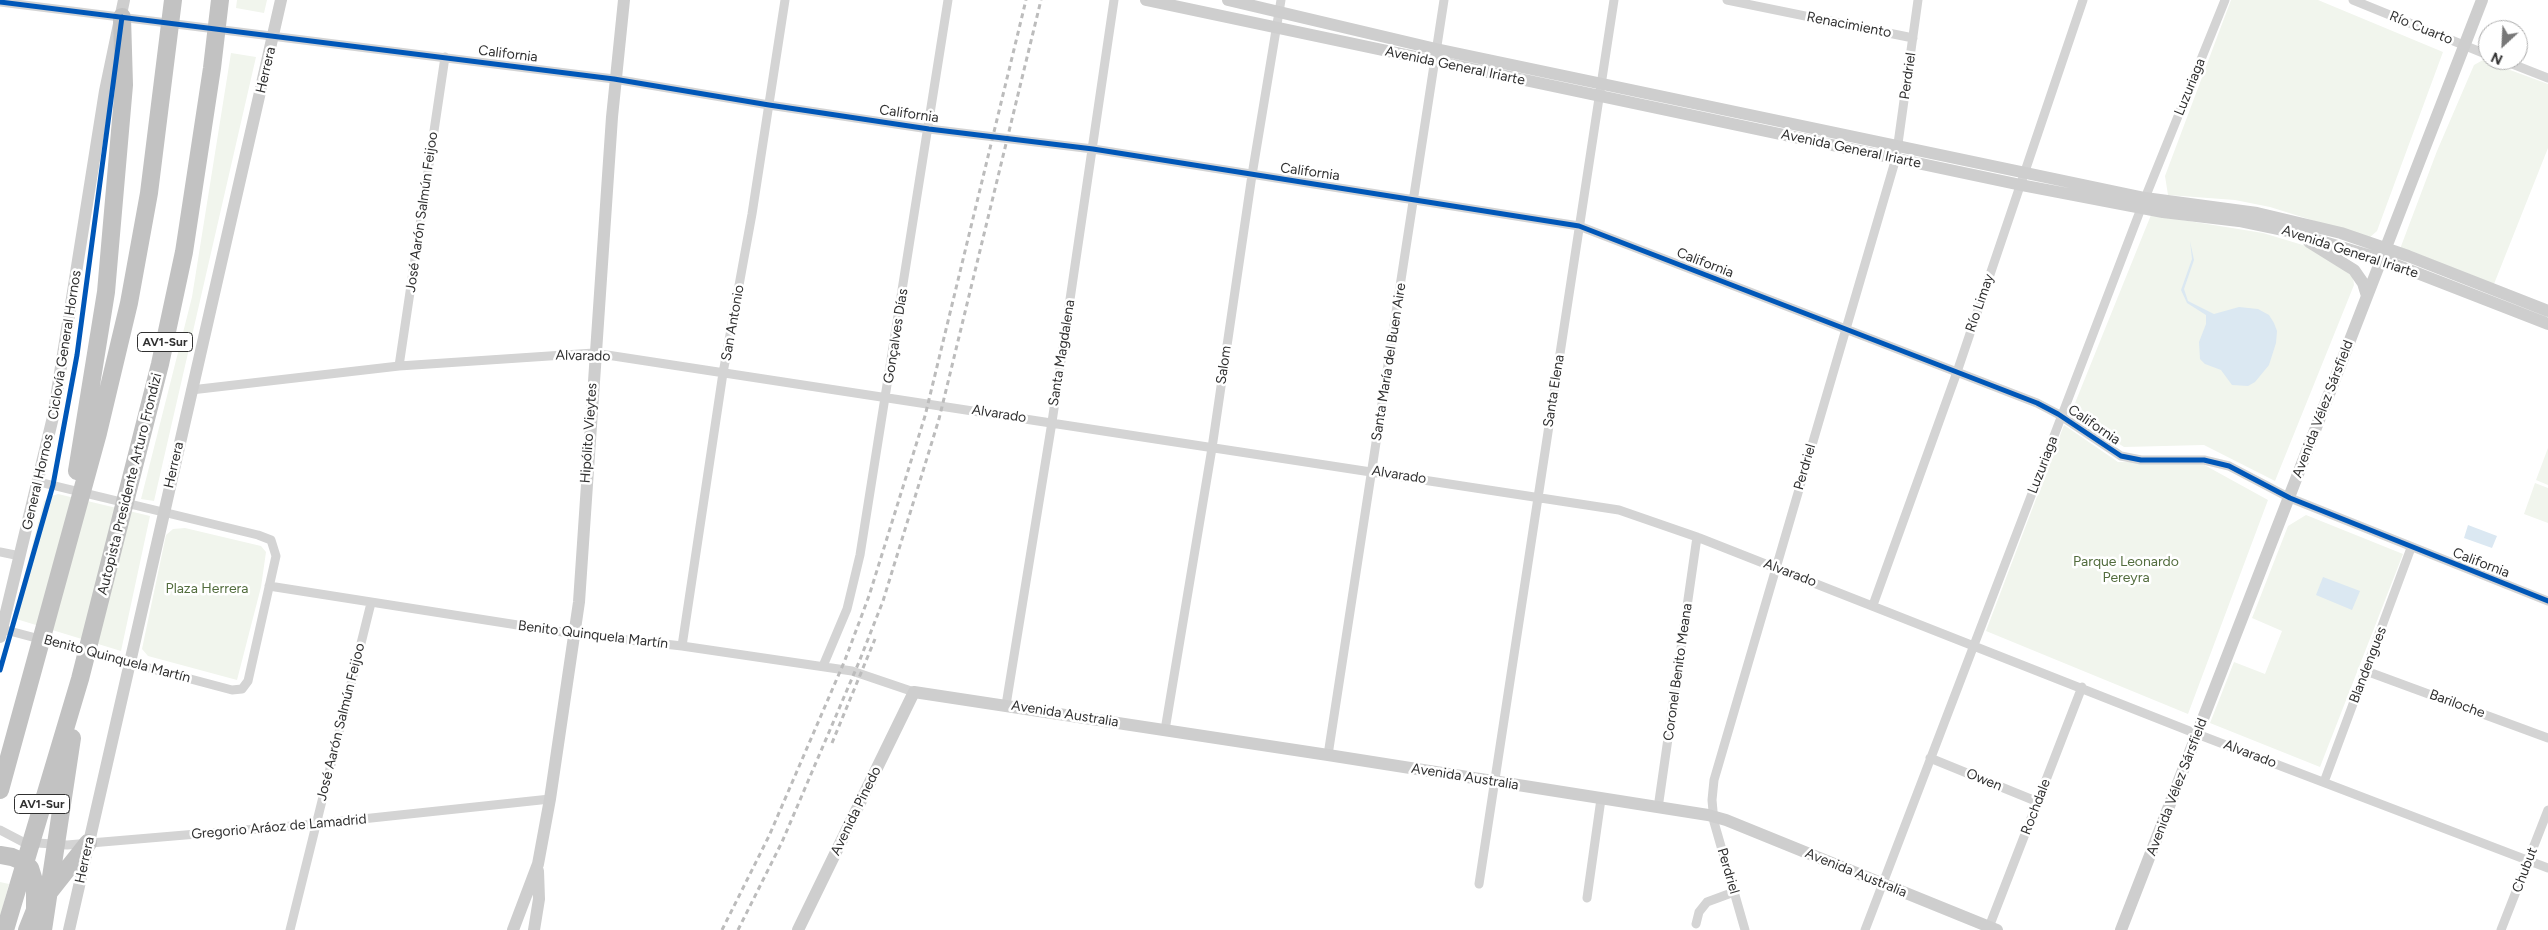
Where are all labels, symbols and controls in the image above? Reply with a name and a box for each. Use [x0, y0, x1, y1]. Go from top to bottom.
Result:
street label: Río Cuarto [2387, 8, 2455, 48]
street label: Renacimiento [1805, 9, 1893, 41]
north arrow [2478, 20, 2528, 70]
street label: California [477, 42, 539, 66]
street label: Avenida General Iriarte [1383, 43, 1527, 89]
street label: Herrera [253, 45, 279, 95]
text: N [2488, 48, 2505, 68]
street label: Perdriel [1896, 51, 1920, 101]
street label: Luzuriaga [2171, 56, 2209, 118]
street label: California [878, 102, 940, 126]
street label: Avenida General Iriarte [1779, 126, 1923, 172]
street label: José Aarón Salmún Feijoo [402, 131, 442, 293]
street label: California [1279, 160, 1341, 184]
street label: Avenida General Iriarte [2280, 222, 2420, 282]
street label: California [1674, 244, 1736, 282]
street label: Ciclovía General Hornos [45, 269, 85, 421]
street label: Río Limay [1962, 272, 1998, 334]
street label: Santa María del Buen Aire [1368, 282, 1410, 442]
street label: San Antonio [718, 284, 748, 362]
street label: Gonçalves Días [880, 287, 912, 385]
street label: Santa Magdalena [1045, 299, 1079, 407]
road number: AV1-Sur [138, 332, 192, 352]
street label: Avenida Vélez Sársfield [2289, 338, 2357, 480]
street label: Salom [1213, 345, 1235, 385]
street label: Alvarado [555, 347, 611, 365]
street label: Santa Elena [1540, 353, 1568, 429]
street label: Autopista Presidente Arturo Frondizi [94, 371, 166, 597]
street label: Hipólito Vieytes [577, 382, 601, 484]
street label: Alvarado [971, 401, 1027, 427]
street label: California [2065, 401, 2123, 449]
street label: General Hornos [19, 432, 57, 532]
street label: Luzuriaga [2024, 434, 2062, 496]
street label: Herrera [161, 440, 187, 490]
street label: Perdriel [1790, 442, 1820, 492]
street label: Alvarado [1371, 462, 1427, 488]
street label: California [2450, 544, 2512, 582]
park label: Parque Leonardo Pereyra [2073, 554, 2179, 586]
street label: Alvarado [1761, 555, 1819, 591]
park label: Plaza Herrera [166, 581, 248, 597]
street label: Coronel Benito Meana [1660, 602, 1696, 742]
street label: Benito Quinquela Martín [517, 617, 669, 653]
street label: Blandengues [2346, 624, 2390, 706]
street label: Benito Quinquela Martín [42, 631, 192, 687]
street label: José Aarón Salmún Feijoo [313, 641, 369, 803]
street label: Bariloche [2427, 686, 2487, 722]
street label: Avenida Australia [1010, 697, 1120, 731]
street label: Avenida Vélez Sársfield [2143, 716, 2211, 858]
street label: Alvarado [2221, 736, 2279, 772]
street label: Avenida Australia [1410, 760, 1520, 794]
street label: Avenida Pinedo [827, 764, 885, 858]
street label: Owen [1964, 765, 2004, 795]
street label: Rochdale [2018, 777, 2054, 837]
road number: AV1-Sur [15, 794, 70, 814]
street label: Gregorio Aráoz de Lamadrid [191, 811, 367, 843]
street label: Herrera [72, 835, 98, 885]
street label: Avenida Australia [1803, 845, 1909, 901]
street label: Chubut [2509, 845, 2541, 895]
street label: Perdriel [1713, 846, 1743, 896]

